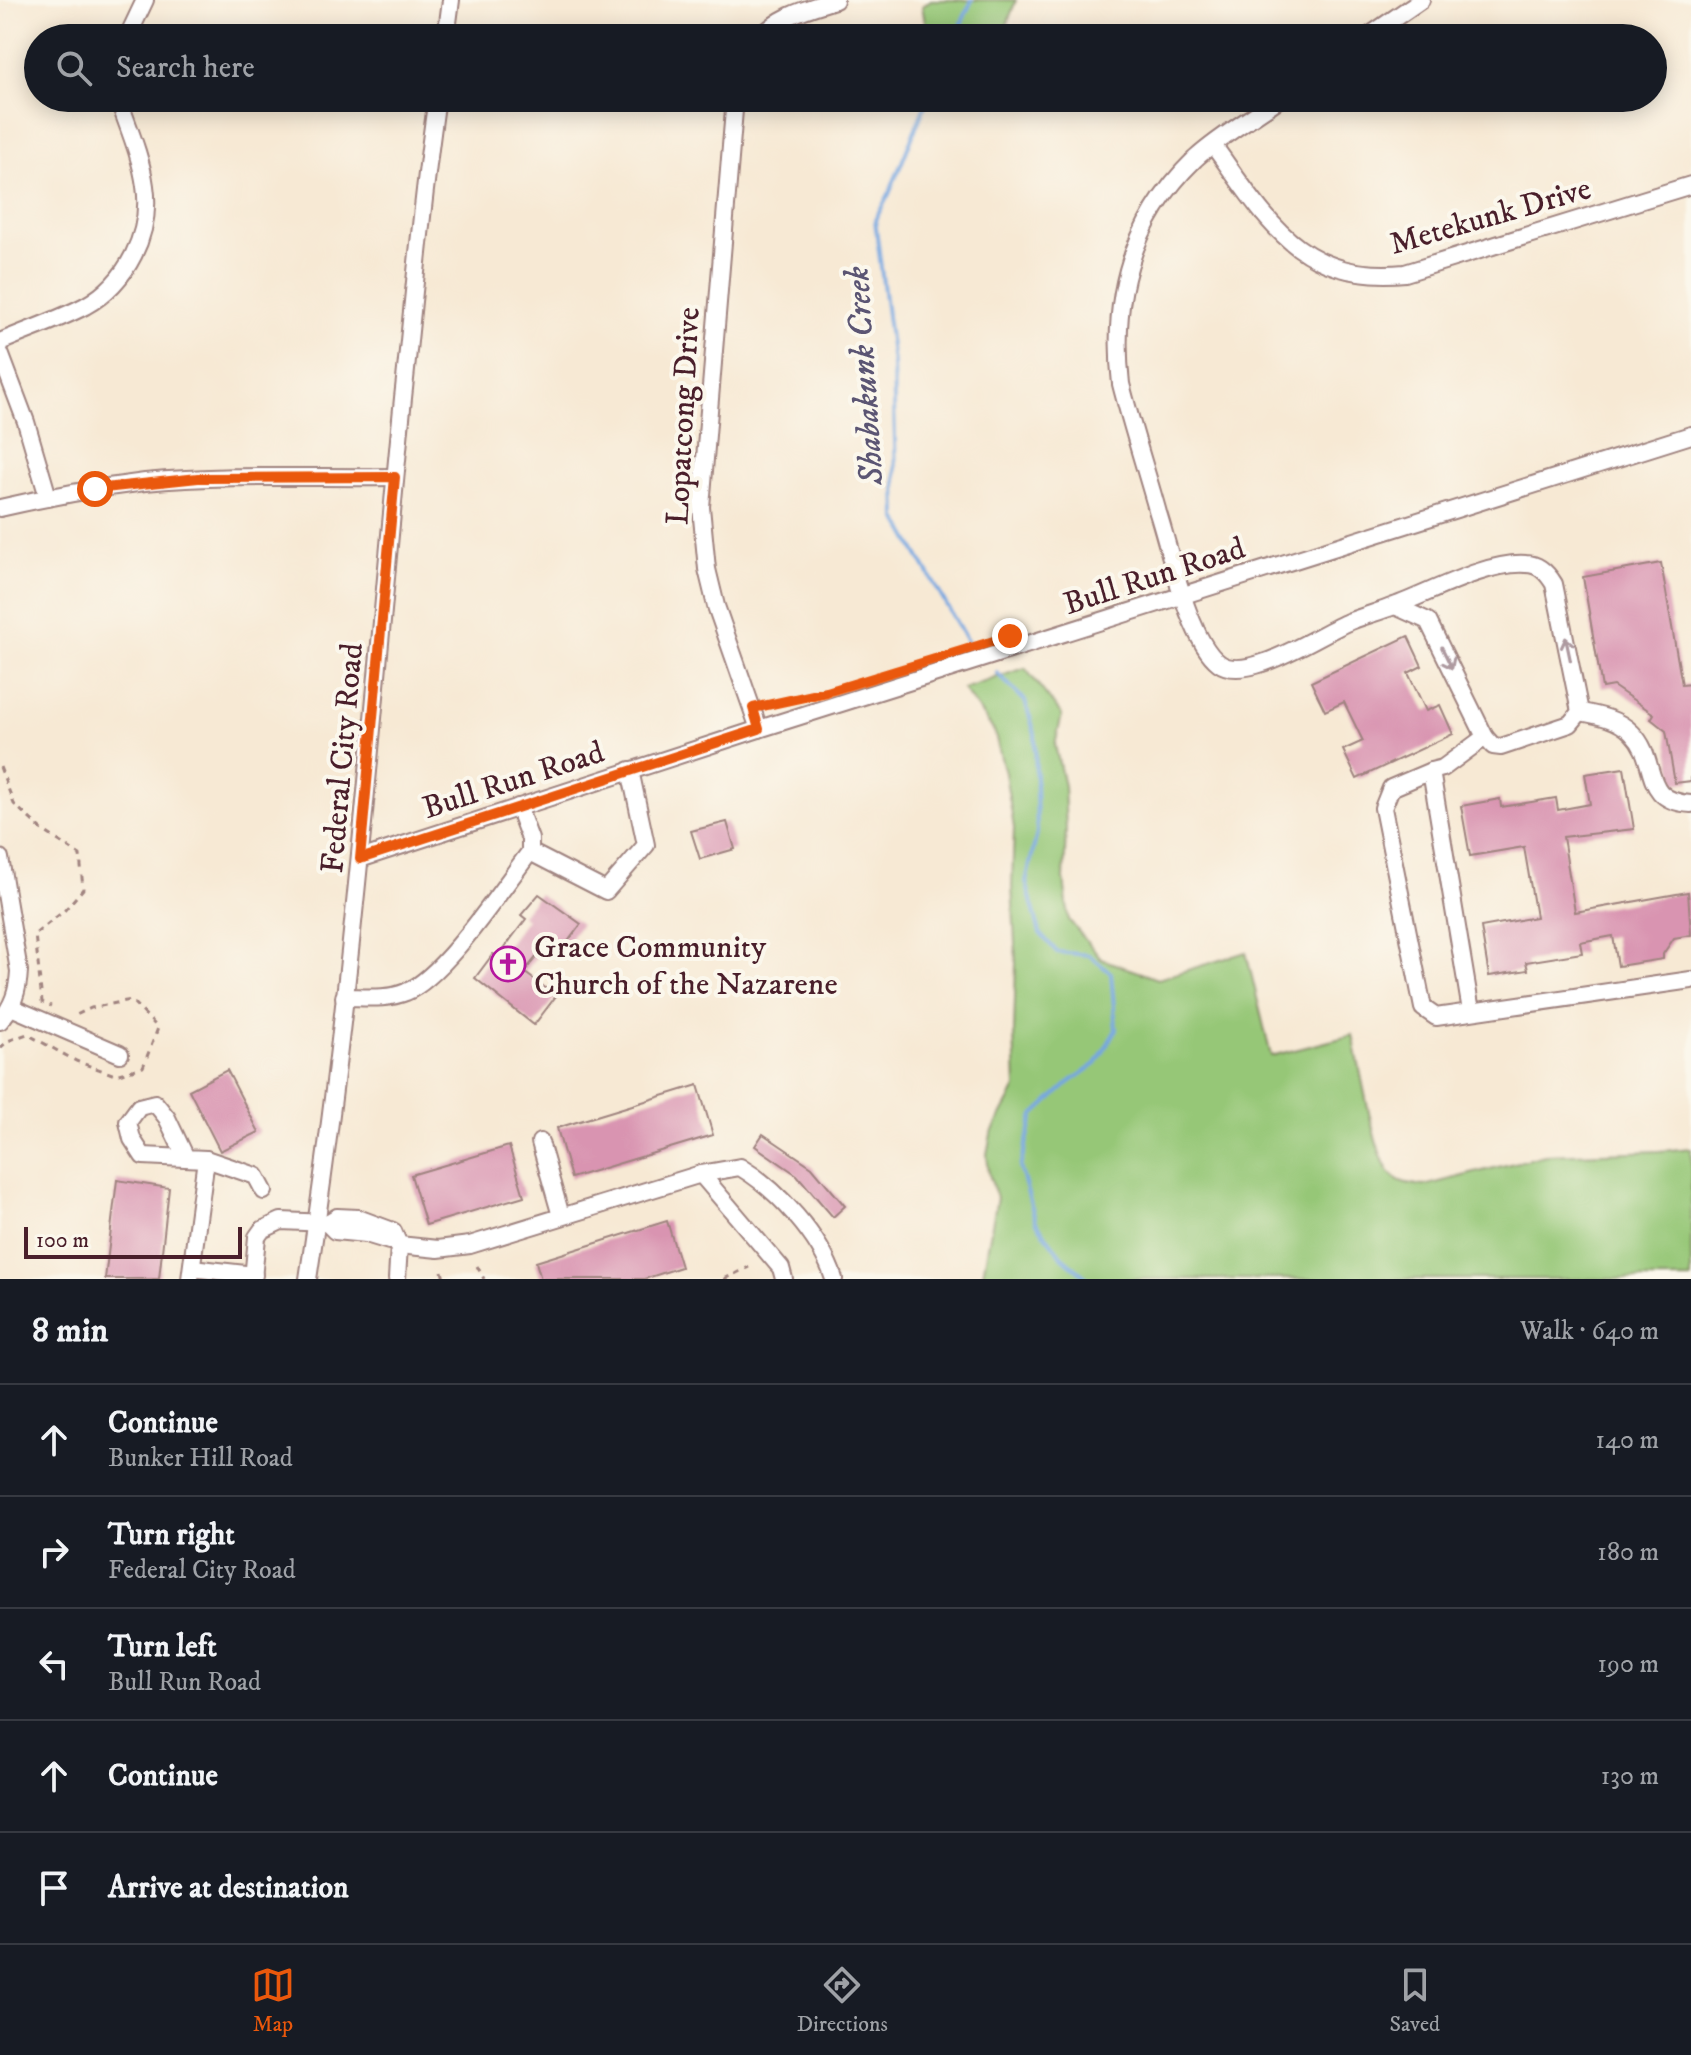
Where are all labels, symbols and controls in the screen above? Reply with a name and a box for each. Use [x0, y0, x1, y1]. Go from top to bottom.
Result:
search box [24, 24, 1667, 112]
icon: search [52, 46, 96, 90]
text: Search here [116, 50, 255, 87]
street label: Metekunk Drive [1385, 169, 1596, 265]
water label: Shabakunk Creek [836, 264, 894, 488]
street label: Lopatcong Drive [658, 306, 710, 526]
route start [77, 471, 113, 507]
street label: Bull Run Road [1059, 529, 1250, 625]
route end [992, 618, 1028, 654]
one-way arrow [1560, 637, 1575, 663]
street label: Federal City Road [313, 641, 373, 875]
one-way arrow [1439, 646, 1455, 670]
street label: Bull Run Road [418, 733, 609, 829]
place label: Grace Community Church of the Nazarene [534, 928, 838, 1005]
church icon: Grace Community Church of the Nazarene [489, 945, 527, 983]
scale bar [24, 1223, 242, 1259]
text: 100 m [36, 1227, 89, 1254]
text: 8 min [32, 1310, 108, 1352]
text: Walk · 640 m [1520, 1315, 1659, 1348]
text: Continue [108, 1405, 218, 1442]
icon: ahead [32, 1418, 76, 1462]
text: 140 m [1595, 1424, 1659, 1457]
text: Bunker Hill Road [108, 1442, 293, 1475]
text: Turn right [108, 1517, 235, 1554]
icon: right [32, 1530, 76, 1574]
text: 180 m [1597, 1536, 1659, 1569]
text: Federal City Road [108, 1554, 296, 1587]
text: Turn left [108, 1629, 217, 1666]
icon: left [32, 1642, 76, 1686]
text: 190 m [1597, 1648, 1659, 1681]
text: Bull Run Road [108, 1666, 261, 1699]
icon: ahead [32, 1754, 76, 1798]
text: Continue [108, 1758, 218, 1795]
text: 130 m [1601, 1760, 1659, 1793]
icon: arrive [32, 1866, 76, 1910]
text: Arrive at destination [108, 1870, 349, 1907]
tab: Map [251, 1963, 295, 2038]
tab: Directions [797, 1963, 888, 2038]
tab: Saved [1390, 1963, 1440, 2038]

